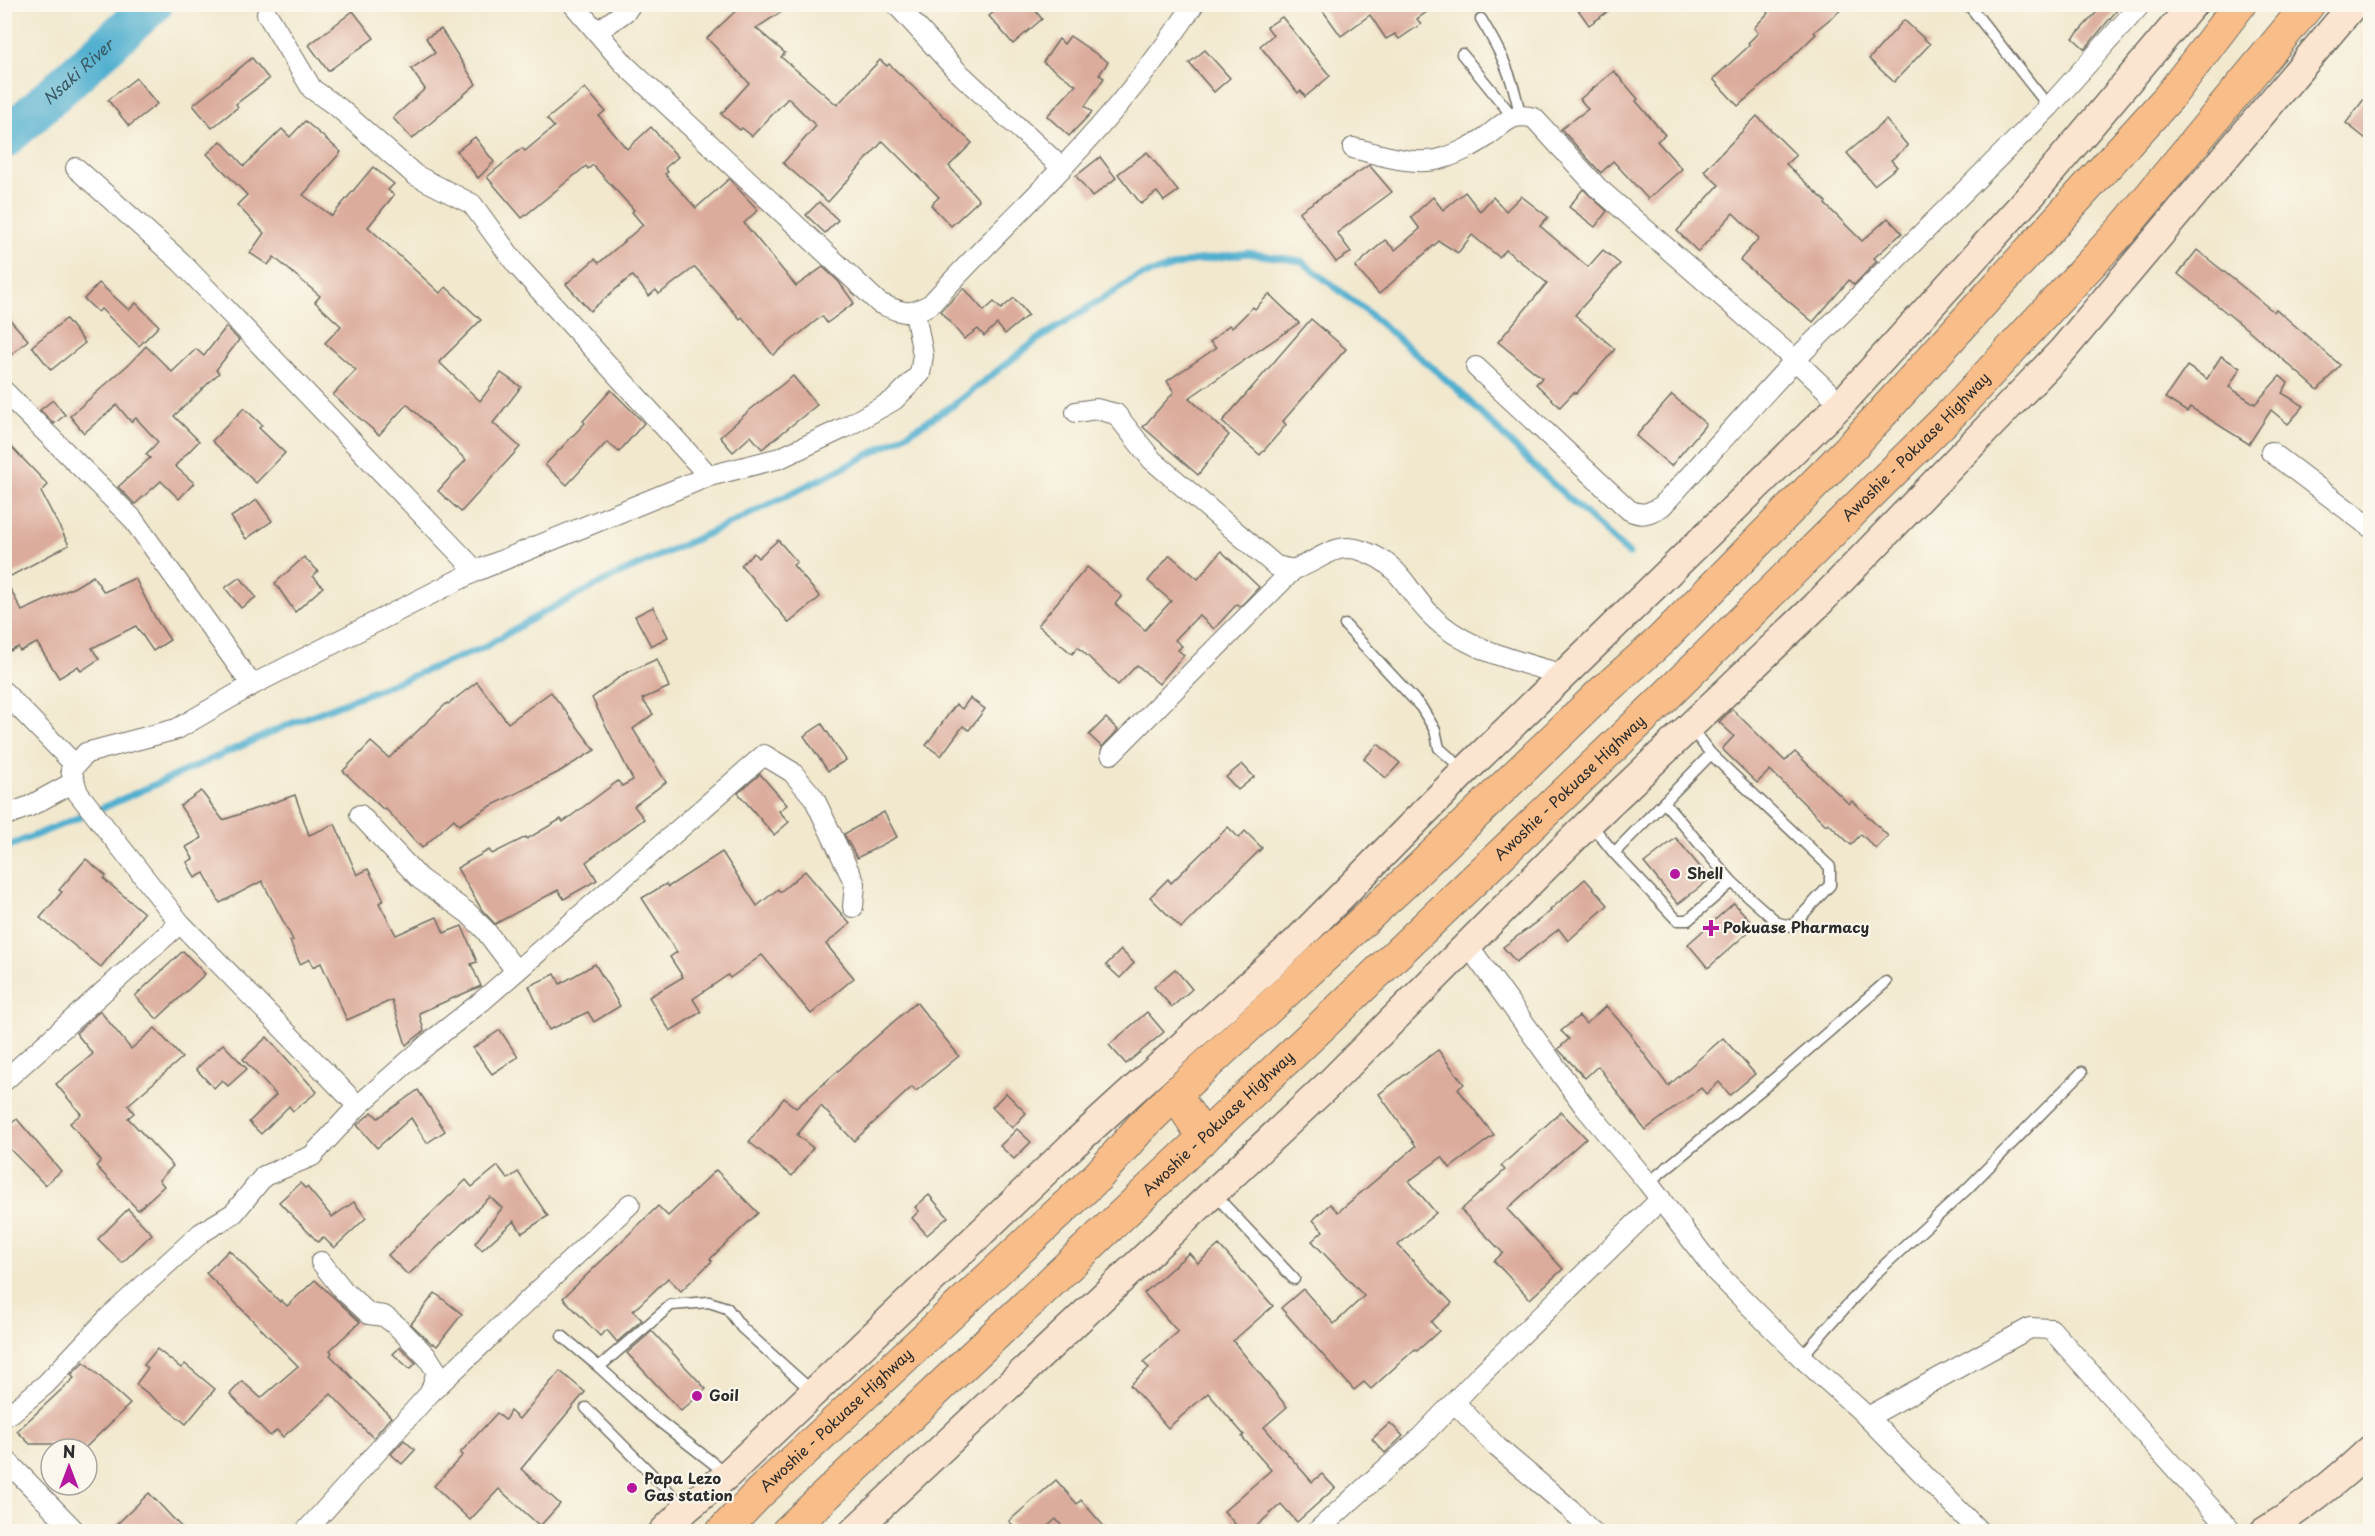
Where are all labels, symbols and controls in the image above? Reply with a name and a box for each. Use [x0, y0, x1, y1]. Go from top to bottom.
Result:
water label: Nsaki River [37, 31, 120, 110]
street label: Awoshie - Pokuase Highway [1836, 366, 1994, 526]
street label: Awoshie - Pokuase Highway [1488, 709, 1650, 865]
place label: Shell [1687, 861, 1723, 884]
marker: Shell [1668, 867, 1682, 881]
place label: Pokuase Pharmacy [1723, 915, 1870, 938]
marker: Pokuase Pharmacy [1704, 921, 1718, 935]
street label: Awoshie - Pokuase Highway [1136, 1045, 1299, 1200]
street label: Awoshie - Pokuase Highway [754, 1342, 917, 1497]
place label: Goil [709, 1383, 739, 1406]
marker: Goil [690, 1389, 704, 1403]
north arrow [39, 1437, 99, 1497]
text: N [63, 1439, 75, 1463]
place label: Papa Lezo Gas station [644, 1466, 733, 1506]
marker: Papa Lezo Gas station [625, 1481, 639, 1495]

